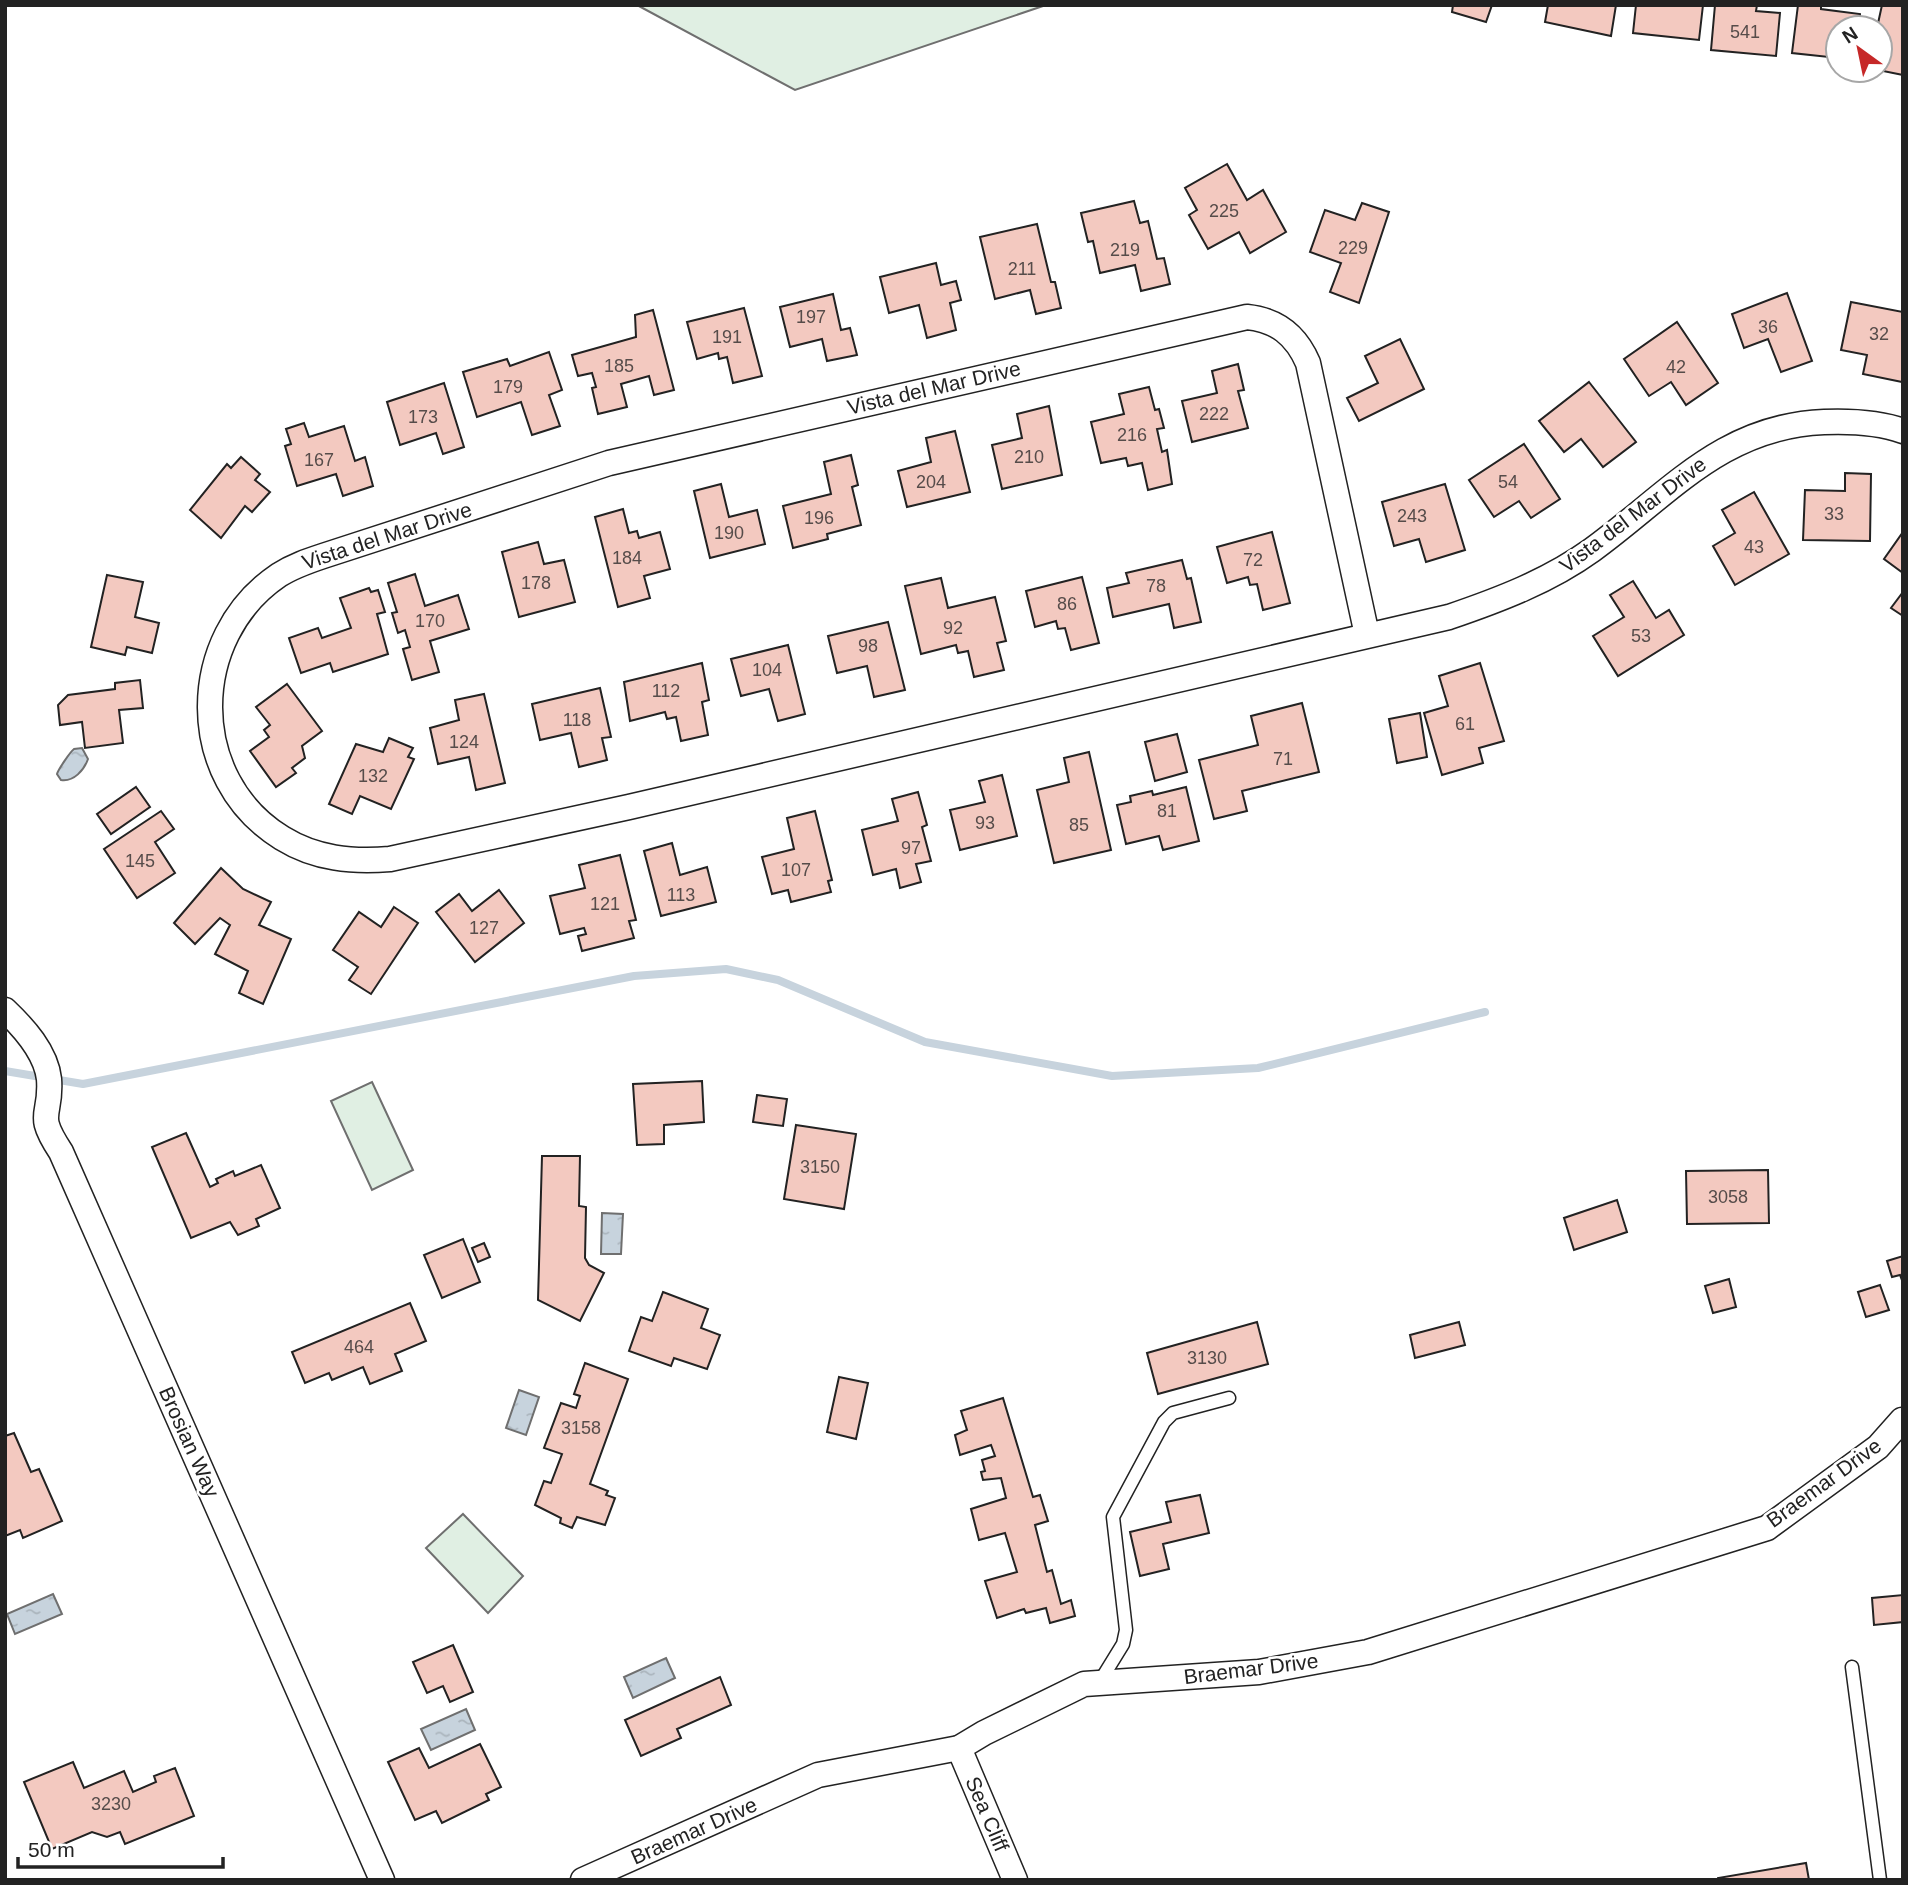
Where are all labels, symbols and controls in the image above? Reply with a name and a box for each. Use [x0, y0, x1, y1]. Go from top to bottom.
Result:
north arrow [1824, 14, 1894, 84]
house number: 541 [1730, 22, 1760, 42]
text: N [1839, 23, 1861, 48]
house number: 225 [1209, 201, 1239, 221]
house number: 229 [1338, 238, 1368, 258]
house number: 219 [1110, 240, 1140, 260]
house number: 211 [1008, 259, 1036, 279]
house number: 197 [796, 307, 826, 327]
house number: 36 [1758, 317, 1778, 337]
house number: 32 [1869, 324, 1889, 344]
house number: 191 [712, 327, 742, 347]
house number: 185 [604, 356, 634, 376]
street label: Vista del Mar Drive [845, 356, 1023, 419]
house number: 42 [1666, 357, 1686, 377]
house number: 179 [493, 377, 523, 397]
house number: 222 [1199, 404, 1229, 424]
house number: 173 [408, 407, 438, 427]
house number: 216 [1117, 425, 1147, 445]
house number: 210 [1014, 447, 1044, 467]
house number: 167 [304, 450, 334, 470]
street label: Vista del Mar Drive [1555, 452, 1710, 577]
house number: 204 [916, 472, 946, 492]
house number: 54 [1498, 472, 1518, 492]
street label: Vista del Mar Drive [299, 497, 475, 574]
house number: 33 [1824, 504, 1844, 524]
house number: 243 [1397, 506, 1427, 526]
house number: 196 [804, 508, 834, 528]
house number: 190 [714, 523, 744, 543]
house number: 43 [1744, 537, 1764, 557]
house number: 184 [612, 548, 642, 568]
house number: 72 [1243, 550, 1263, 570]
house number: 178 [521, 573, 551, 593]
house number: 78 [1146, 576, 1166, 596]
house number: 86 [1057, 594, 1077, 614]
house number: 170 [415, 611, 445, 631]
house number: 92 [943, 618, 963, 638]
house number: 53 [1631, 626, 1651, 646]
house number: 98 [858, 636, 878, 656]
house number: 104 [752, 660, 782, 680]
house number: 112 [652, 681, 680, 701]
house number: 118 [563, 710, 591, 730]
house number: 61 [1455, 714, 1475, 734]
house number: 124 [449, 732, 479, 752]
house number: 71 [1273, 749, 1293, 769]
house number: 132 [358, 766, 388, 786]
house number: 81 [1157, 801, 1177, 821]
house number: 93 [975, 813, 995, 833]
house number: 85 [1069, 815, 1089, 835]
house number: 97 [901, 838, 921, 858]
house number: 145 [125, 851, 155, 871]
house number: 107 [781, 860, 811, 880]
house number: 113 [667, 885, 695, 905]
house number: 121 [590, 894, 620, 914]
house number: 127 [469, 918, 499, 938]
house number: 3150 [800, 1157, 840, 1177]
house number: 3058 [1708, 1187, 1748, 1207]
house number: 464 [344, 1337, 374, 1357]
house number: 3130 [1187, 1348, 1227, 1368]
street label: Brosian Way [155, 1383, 224, 1501]
house number: 3158 [561, 1418, 601, 1438]
street label: Braemar Drive [1762, 1434, 1885, 1532]
street label: Braemar Drive [1182, 1649, 1320, 1688]
street label: Sea Cliff [961, 1773, 1014, 1855]
street label: Braemar Drive [627, 1793, 760, 1869]
house number: 3230 [91, 1794, 131, 1814]
scale bar [18, 1826, 222, 1870]
text: 50 m [28, 1838, 75, 1861]

